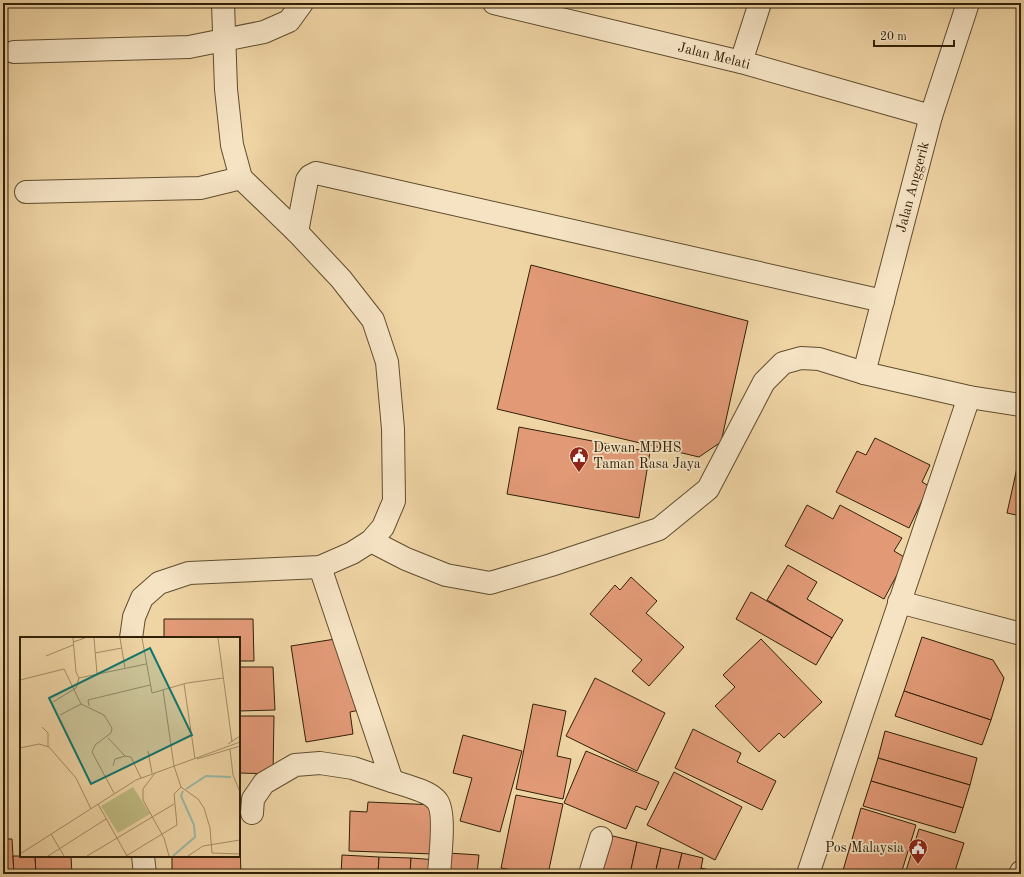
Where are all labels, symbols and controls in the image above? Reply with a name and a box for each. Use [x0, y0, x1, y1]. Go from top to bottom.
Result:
scale bar [874, 22, 954, 48]
text: 20 m [880, 31, 907, 43]
street label: Jalan Melati [676, 40, 752, 72]
street label: Jalan Anggerik [894, 140, 932, 234]
place label: Dewan MDHS Taman Rasa Jaya [593, 441, 701, 471]
public building icon: Dewan MDHS Taman Rasa Jaya [568, 445, 590, 473]
inset map [20, 637, 240, 857]
public building icon: Pos Malaysia [907, 837, 929, 865]
place label: Pos Malaysia [825, 841, 904, 855]

